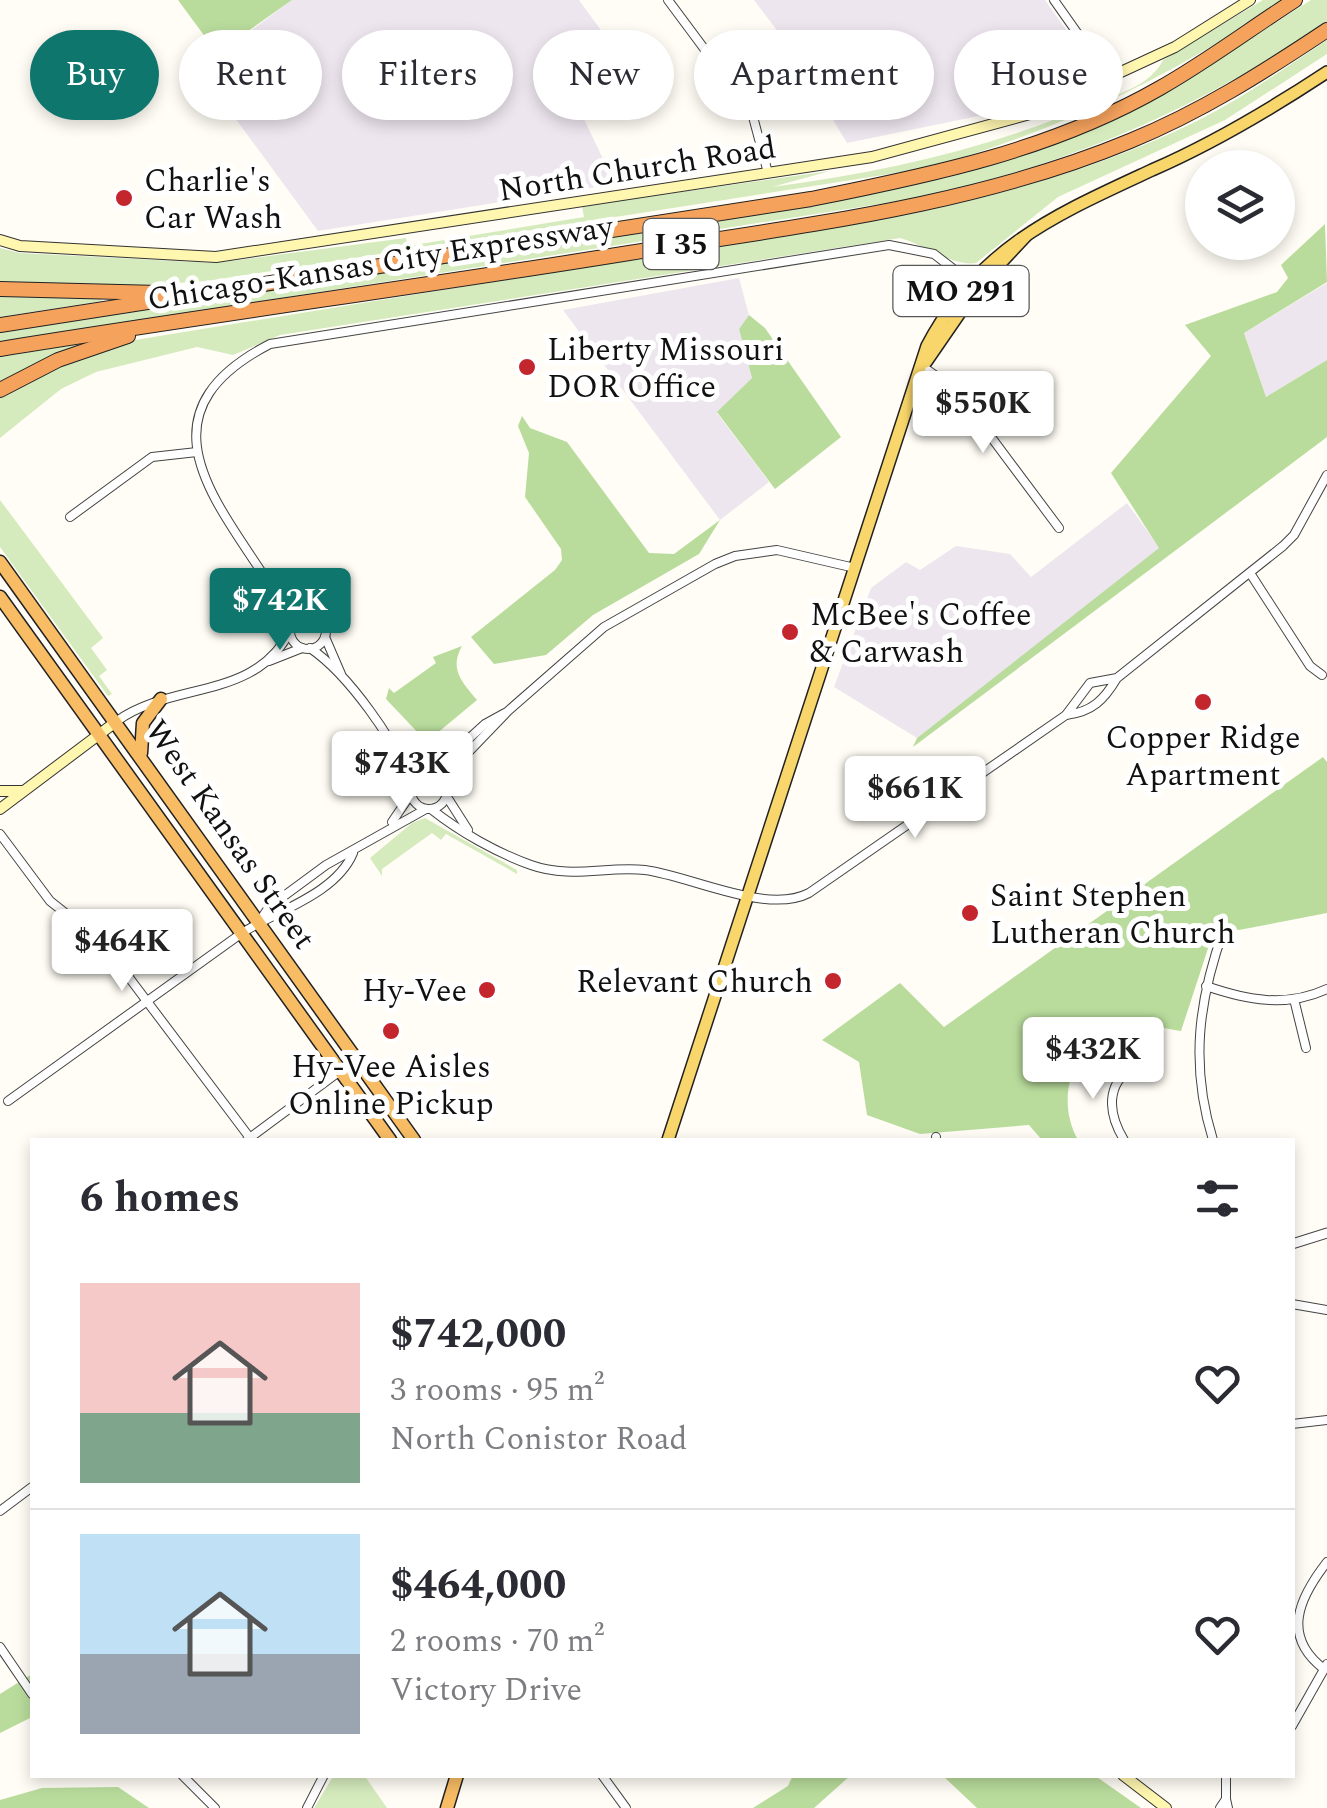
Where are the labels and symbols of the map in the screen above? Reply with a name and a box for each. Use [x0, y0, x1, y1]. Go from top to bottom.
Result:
street label: North Church Road [495, 123, 779, 216]
place label: Charlie's Car Wash [144, 157, 282, 243]
marker: Charlie's Car Wash [113, 187, 135, 209]
street label: Chicago-Kansas City Expressway [144, 202, 618, 324]
road number: I 35 [644, 219, 718, 269]
road number: MO 291 [894, 266, 1028, 316]
place label: Liberty Missouri DOR Office [547, 326, 784, 412]
marker: Liberty Missouri DOR Office [516, 356, 538, 378]
pin: $550K [913, 371, 1053, 456]
pin: $742K [210, 568, 350, 653]
place label: McBee's Coffee & Carwash [810, 591, 1032, 677]
marker: McBee's Coffee & Carwash [779, 621, 801, 643]
marker: Copper Ridge Apartment [1192, 691, 1214, 713]
street label: West Kansas Street [132, 710, 328, 960]
place label: Copper Ridge Apartment [1106, 714, 1300, 800]
pin: $743K [332, 731, 472, 816]
pin: $661K [845, 756, 985, 841]
place label: Saint Stephen Lutheran Church [990, 872, 1235, 958]
marker: Saint Stephen Lutheran Church [959, 902, 981, 924]
pin: $464K [52, 909, 192, 994]
place label: Relevant Church [576, 958, 813, 1007]
place label: Hy-Vee [362, 967, 467, 1016]
marker: Relevant Church [822, 970, 844, 992]
marker: Hy-Vee [476, 979, 498, 1001]
pin: $432K [1023, 1017, 1163, 1102]
marker: Hy-Vee Aisles Online Pickup [380, 1020, 402, 1042]
place label: Hy-Vee Aisles Online Pickup [288, 1043, 494, 1129]

